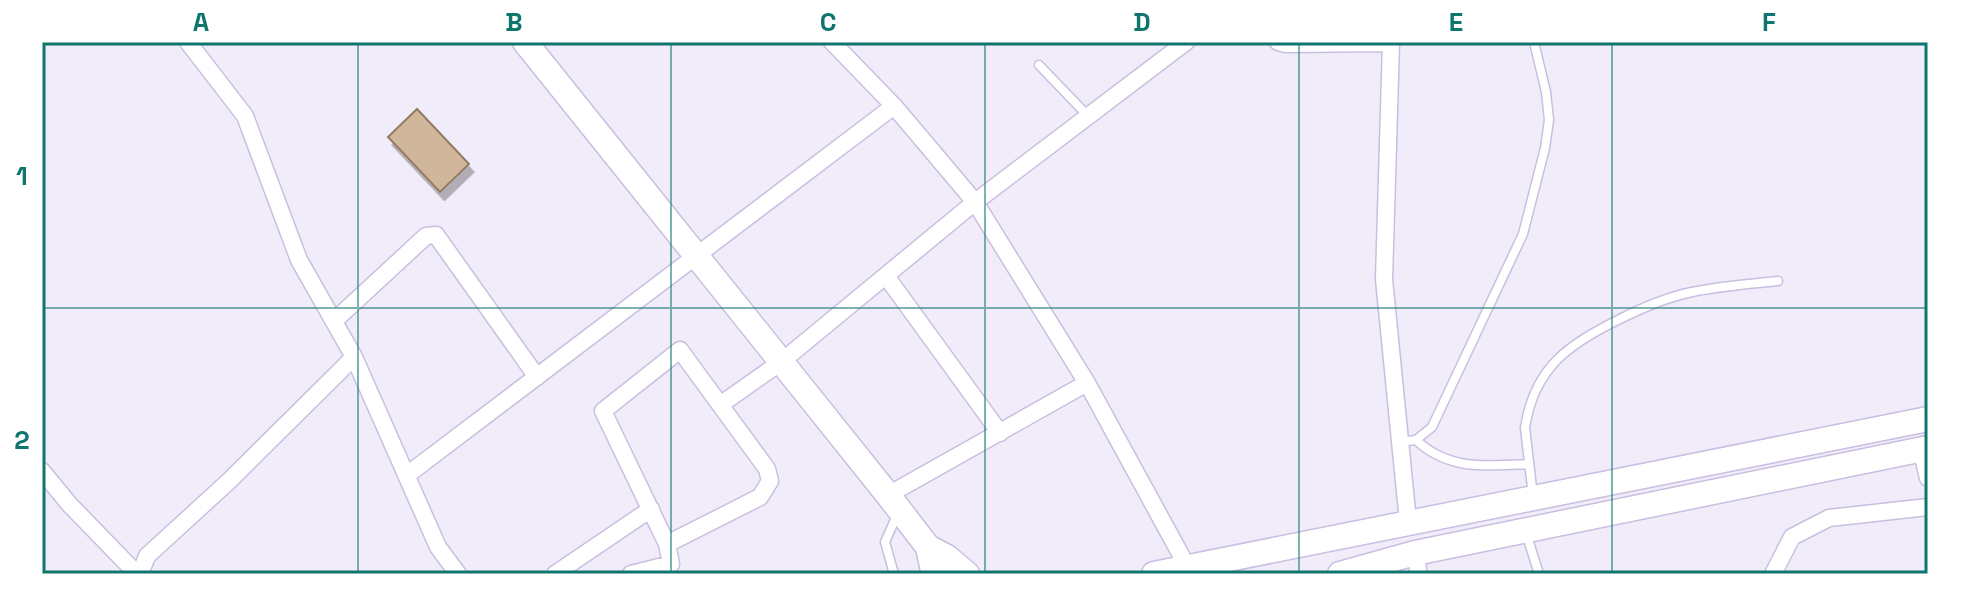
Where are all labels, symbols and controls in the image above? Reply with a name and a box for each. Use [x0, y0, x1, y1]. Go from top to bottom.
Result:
text: A [193, 5, 210, 39]
text: B [505, 5, 523, 39]
text: C [820, 5, 836, 39]
text: D [1133, 5, 1151, 39]
text: E [1449, 5, 1463, 39]
text: F [1762, 5, 1776, 39]
text: 1 [16, 159, 28, 193]
text: 2 [14, 423, 30, 457]

